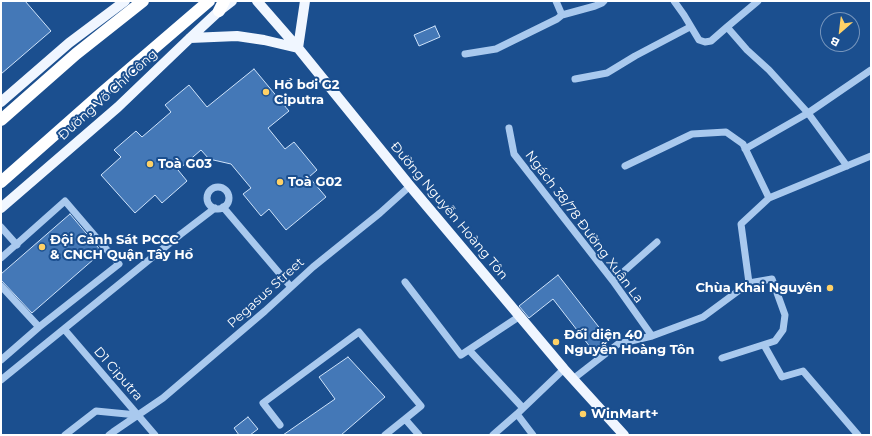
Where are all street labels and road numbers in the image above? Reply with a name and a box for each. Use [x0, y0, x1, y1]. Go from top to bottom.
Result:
street label: Đường Võ Chí Công [55, 46, 161, 144]
street label: Đường Nguyễn Hoàng Tôn [387, 139, 511, 283]
street label: Ngách 38/78 Đường Xuân La [522, 148, 646, 306]
street label: Pegasus Street [224, 255, 308, 331]
street label: D1 Ciputra [90, 344, 146, 404]

